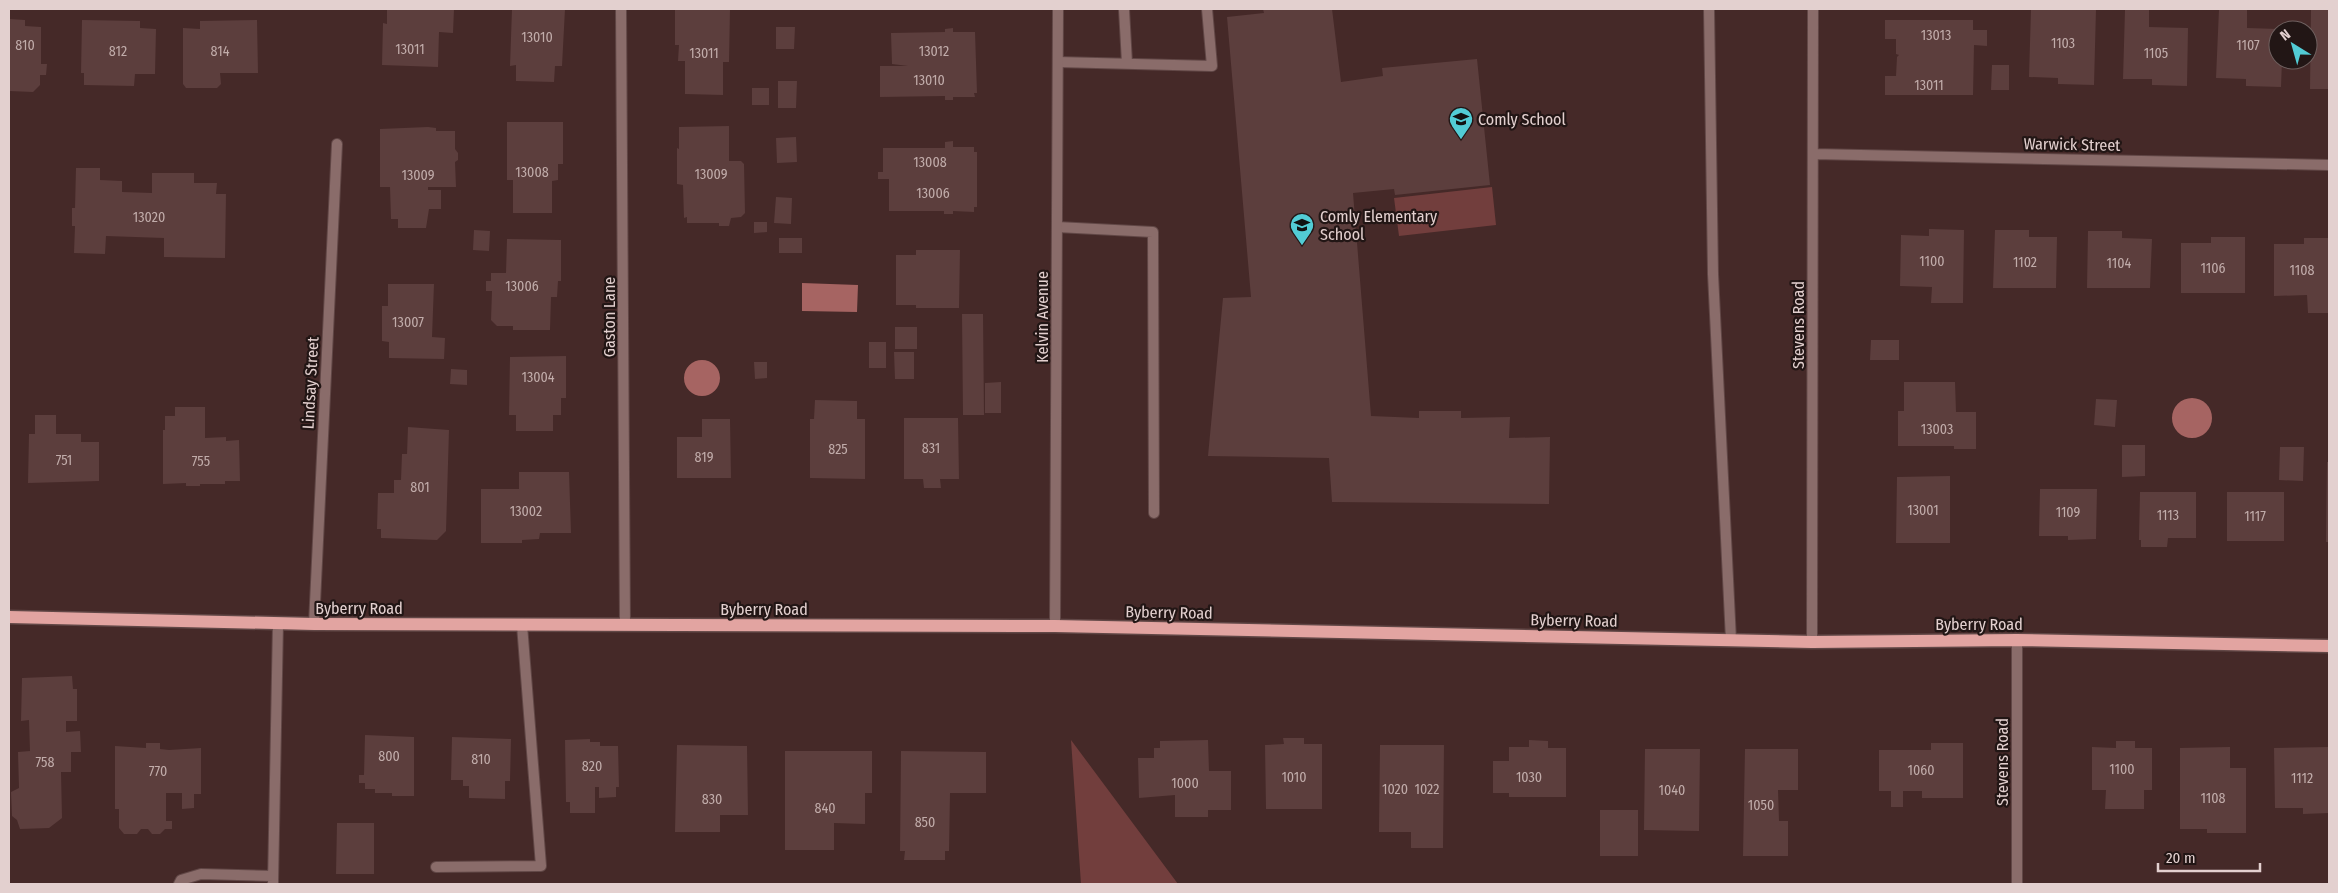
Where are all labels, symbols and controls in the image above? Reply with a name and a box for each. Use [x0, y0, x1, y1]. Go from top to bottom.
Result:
north arrow [2268, 20, 2318, 70]
text: N [2277, 26, 2294, 44]
house number: 13013 [1921, 27, 1951, 44]
house number: 13010 [521, 29, 553, 46]
house number: 1103 [2051, 35, 2075, 52]
house number: 810 [15, 37, 35, 54]
house number: 1107 [2236, 37, 2260, 54]
house number: 13011 [395, 41, 425, 58]
house number: 812 [109, 43, 127, 60]
house number: 814 [211, 43, 230, 60]
house number: 13012 [919, 43, 949, 60]
house number: 13011 [689, 45, 719, 62]
house number: 1105 [2144, 45, 2168, 62]
house number: 13010 [913, 72, 945, 89]
house number: 13011 [1914, 77, 1944, 94]
school or university icon: Comly School [1448, 106, 1474, 140]
place label: Comly School [1478, 110, 1566, 129]
street label: Warwick Street [2023, 134, 2121, 155]
house number: 13008 [913, 154, 947, 171]
house number: 13008 [515, 164, 549, 181]
house number: 13009 [694, 166, 728, 183]
house number: 13009 [401, 167, 435, 184]
house number: 13006 [916, 185, 950, 202]
place label: Comly Elementary School [1320, 207, 1438, 244]
house number: 13020 [133, 209, 165, 226]
school or university icon: Comly Elementary School [1289, 212, 1315, 246]
house number: 1100 [1919, 253, 1945, 270]
house number: 1102 [2013, 254, 2037, 271]
house number: 1104 [2107, 255, 2132, 272]
house number: 1106 [2201, 260, 2226, 277]
house number: 1108 [2289, 262, 2315, 279]
street label: Kelvin Avenue [1033, 271, 1052, 363]
street label: Gaston Lane [600, 277, 619, 357]
house number: 13006 [505, 278, 539, 295]
street label: Stevens Road [1789, 281, 1808, 369]
house number: 13007 [392, 314, 424, 331]
street label: Lindsay Street [299, 335, 322, 430]
house number: 13004 [521, 369, 555, 386]
house number: 13003 [1921, 421, 1953, 438]
house number: 831 [922, 440, 940, 457]
house number: 825 [828, 441, 848, 458]
house number: 819 [695, 449, 714, 466]
house number: 751 [56, 452, 72, 469]
house number: 755 [192, 453, 210, 470]
house number: 801 [410, 479, 430, 496]
house number: 13001 [1907, 502, 1939, 519]
house number: 13002 [510, 503, 542, 520]
house number: 1109 [2056, 504, 2081, 521]
house number: 1113 [2157, 507, 2179, 524]
house number: 1117 [2244, 508, 2266, 525]
street label: Byberry Road [315, 599, 403, 618]
street label: Byberry Road [720, 600, 808, 619]
street label: Byberry Road [1125, 602, 1213, 623]
street label: Byberry Road [1530, 610, 1618, 631]
street label: Byberry Road [1935, 615, 2023, 634]
street label: Stevens Road [1993, 718, 2012, 806]
house number: 800 [378, 748, 400, 765]
house number: 810 [471, 751, 491, 768]
house number: 758 [36, 754, 54, 771]
house number: 820 [582, 758, 602, 775]
house number: 1100 [2109, 761, 2135, 778]
house number: 1060 [1908, 762, 1935, 779]
house number: 770 [149, 763, 167, 780]
house number: 1010 [1281, 769, 1307, 786]
house number: 1030 [1516, 769, 1542, 786]
house number: 1112 [2291, 770, 2313, 787]
house number: 1000 [1171, 775, 1199, 792]
house number: 1020 [1382, 781, 1408, 798]
house number: 1022 [1415, 781, 1439, 798]
house number: 1040 [1659, 782, 1685, 799]
house number: 1108 [2200, 790, 2226, 807]
house number: 830 [702, 791, 722, 808]
house number: 1050 [1748, 797, 1774, 814]
house number: 840 [814, 800, 836, 817]
house number: 850 [915, 814, 935, 831]
scale bar [2158, 840, 2260, 872]
text: 20 m [2166, 849, 2196, 867]

